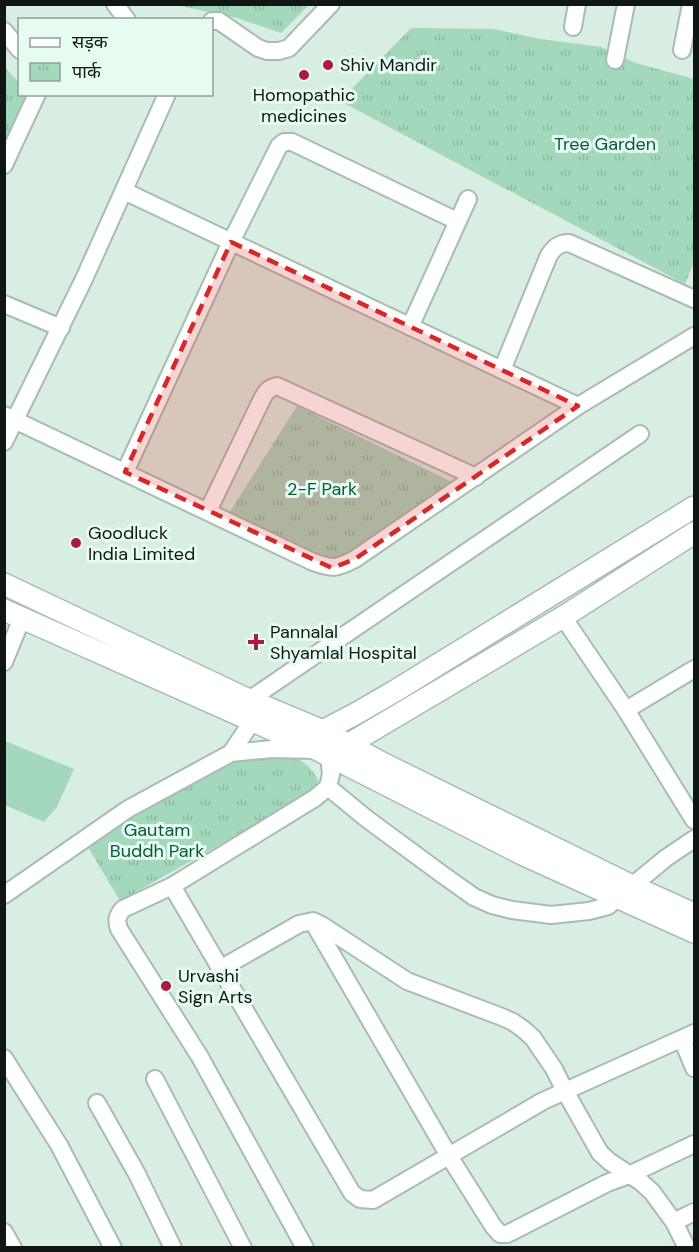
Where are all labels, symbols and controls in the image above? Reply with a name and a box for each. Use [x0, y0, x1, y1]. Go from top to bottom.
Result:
legend [18, 18, 213, 96]
text: सड़क [72, 30, 109, 54]
place label: Shiv Mandir [340, 53, 437, 77]
marker: Shiv Mandir [321, 58, 335, 72]
text: पार्क [72, 60, 102, 84]
marker: Homopathic medicines [297, 68, 311, 82]
place label: Homopathic medicines [253, 83, 355, 128]
park label: Tree Garden [554, 132, 656, 156]
park label: 2-F Park [287, 477, 357, 501]
place label: Goodluck India Limited [88, 521, 195, 566]
marker: Goodluck India Limited [69, 536, 83, 550]
place label: Pannalal Shyamlal Hospital [270, 620, 417, 665]
marker: Pannalal Shyamlal Hospital [247, 633, 265, 651]
park label: Gautam Buddh Park [110, 818, 204, 863]
place label: Urvashi Sign Arts [178, 964, 253, 1009]
marker: Urvashi Sign Arts [159, 979, 173, 993]

